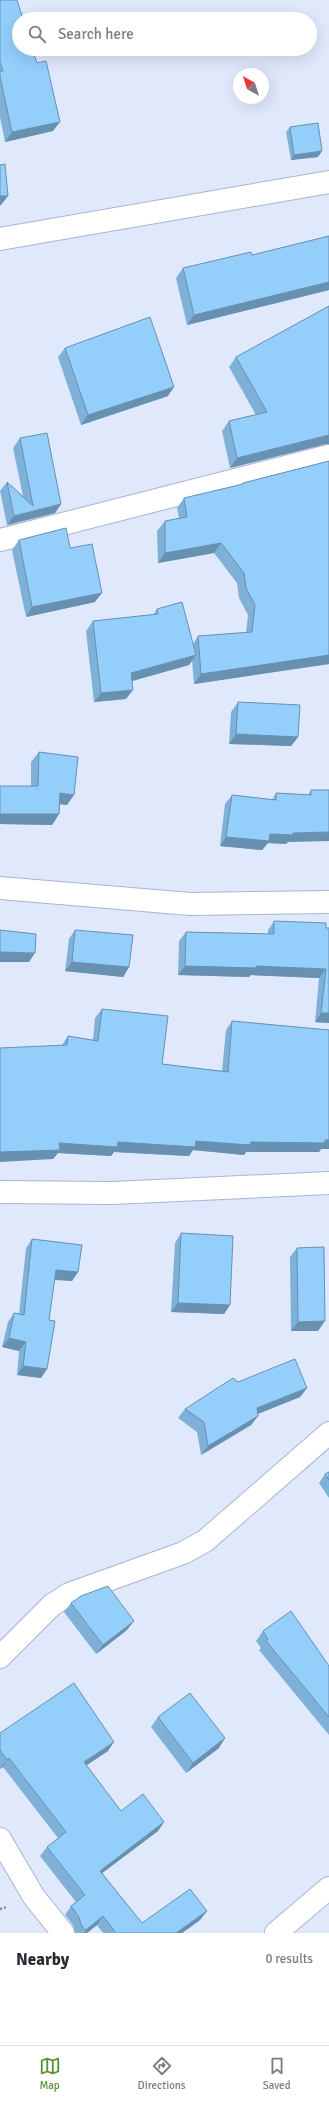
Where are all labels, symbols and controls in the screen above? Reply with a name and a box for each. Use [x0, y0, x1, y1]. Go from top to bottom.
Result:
search box [12, 12, 317, 56]
icon: search [26, 23, 48, 45]
text: Search here [58, 25, 134, 43]
north arrow [233, 68, 269, 104]
text: Nearby [16, 1949, 69, 1970]
text: 0 results [265, 1951, 313, 1967]
tab: Map [39, 2055, 61, 2092]
tab: Directions [138, 2055, 186, 2092]
tab: Saved [263, 2055, 290, 2092]

